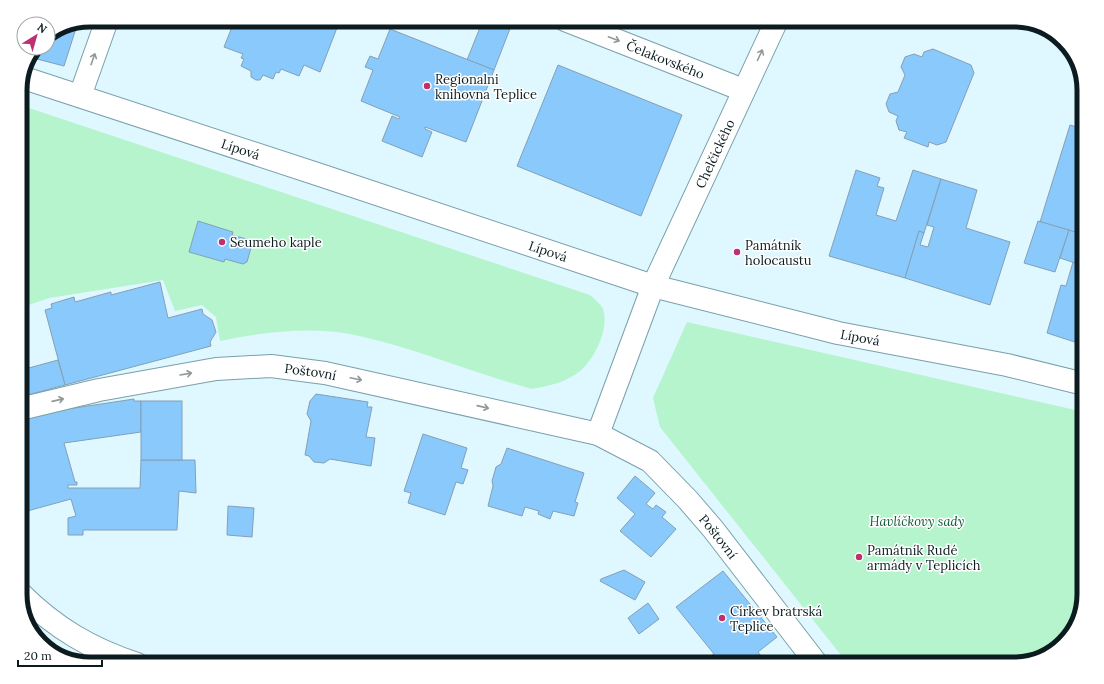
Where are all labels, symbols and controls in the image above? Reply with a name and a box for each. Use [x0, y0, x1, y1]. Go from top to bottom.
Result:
north arrow [16, 16, 56, 56]
text: N [34, 20, 50, 36]
one-way arrow [607, 36, 619, 44]
street label: Čelakovského [624, 36, 707, 83]
one-way arrow [757, 50, 764, 62]
one-way arrow [90, 53, 97, 66]
place label: Regionalni knihovna Teplice [435, 71, 537, 103]
marker: Regionalni knihovna Teplice [422, 81, 432, 91]
street label: Chelčického [692, 116, 739, 191]
street label: Lípová [219, 135, 262, 164]
place label: Seumeho kaple [230, 234, 322, 251]
marker: Seumeho kaple [217, 237, 227, 247]
street label: Lípová [527, 237, 570, 266]
place label: Památník holocaustu [745, 237, 812, 269]
marker: Památník holocaustu [732, 247, 742, 257]
street label: Lípová [839, 326, 881, 350]
street label: Poštovní [283, 360, 338, 384]
one-way arrow [179, 370, 192, 378]
one-way arrow [349, 376, 362, 384]
one-way arrow [51, 395, 64, 403]
one-way arrow [476, 404, 489, 412]
street label: Poštovní [695, 511, 741, 563]
park label: Havlíčkovy sady [870, 513, 965, 530]
place label: Památník Rudé armády v Teplicích [867, 542, 981, 574]
marker: Památník Rudé armády v Teplicích [854, 552, 864, 562]
place label: Církev bratrská Teplice [730, 603, 823, 635]
marker: Církev bratrská Teplice [717, 613, 727, 623]
scale bar [18, 642, 102, 668]
text: 20 m [24, 648, 52, 663]

